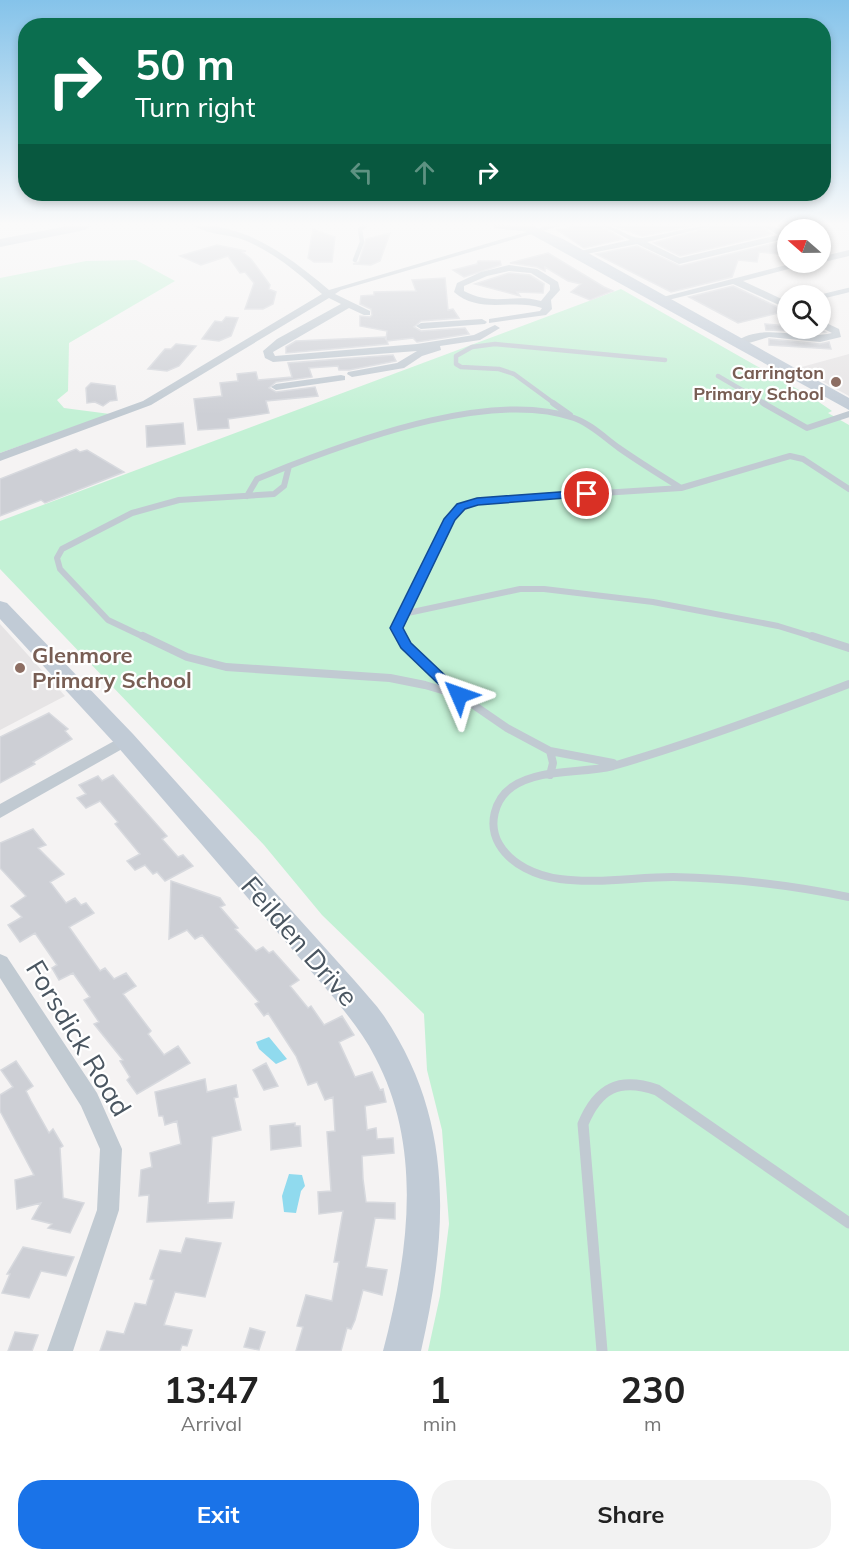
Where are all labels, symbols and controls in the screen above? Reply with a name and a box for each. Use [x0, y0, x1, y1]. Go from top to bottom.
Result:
text: 50 m [135, 38, 235, 91]
icon: right [36, 42, 114, 120]
text: Turn right [135, 90, 255, 124]
icon: left [345, 156, 378, 189]
icon: ahead [408, 156, 441, 189]
icon: right [471, 156, 504, 189]
north arrow [777, 219, 831, 273]
map controls [777, 219, 831, 339]
button: search [777, 285, 831, 339]
place label: Carrington Primary School [693, 361, 824, 405]
marker: Carrington Primary School [829, 375, 843, 389]
pin [561, 468, 612, 519]
icon: arrive [570, 477, 603, 510]
place label: Glenmore Primary School [32, 641, 192, 694]
marker: Glenmore Primary School [13, 661, 27, 675]
position arrow [427, 663, 491, 727]
street label: Feilden Drive [234, 869, 366, 1013]
street label: Forsdick Road [19, 954, 139, 1122]
text: 13:47 [164, 1367, 259, 1412]
text: 1 [429, 1367, 451, 1412]
text: 230 [620, 1367, 685, 1412]
text: Arrival [181, 1411, 242, 1436]
text: min [423, 1411, 457, 1436]
text: m [644, 1411, 662, 1436]
button: Exit [18, 1480, 419, 1549]
button: Share [431, 1480, 831, 1549]

